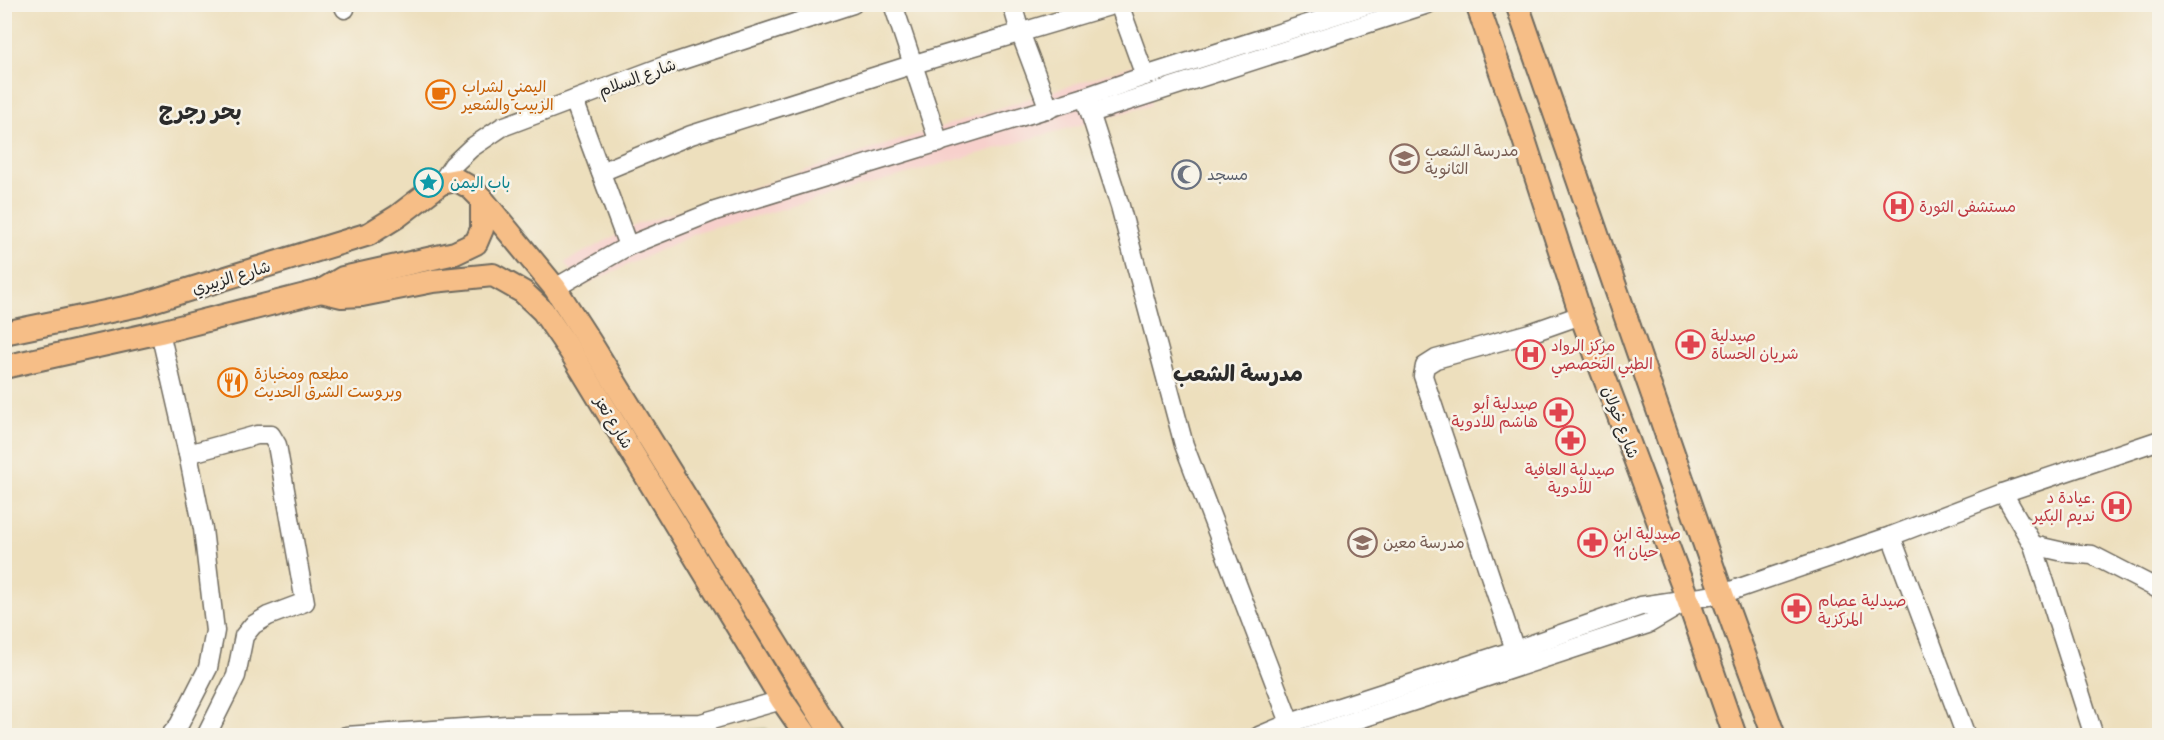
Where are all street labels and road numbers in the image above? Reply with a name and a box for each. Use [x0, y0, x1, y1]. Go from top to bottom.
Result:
street label: شارع السلام [595, 53, 680, 103]
street label: شارع الزبيري [189, 255, 273, 300]
street label: شارع خولان [1596, 383, 1645, 462]
street label: شارع تعز [588, 390, 638, 453]

